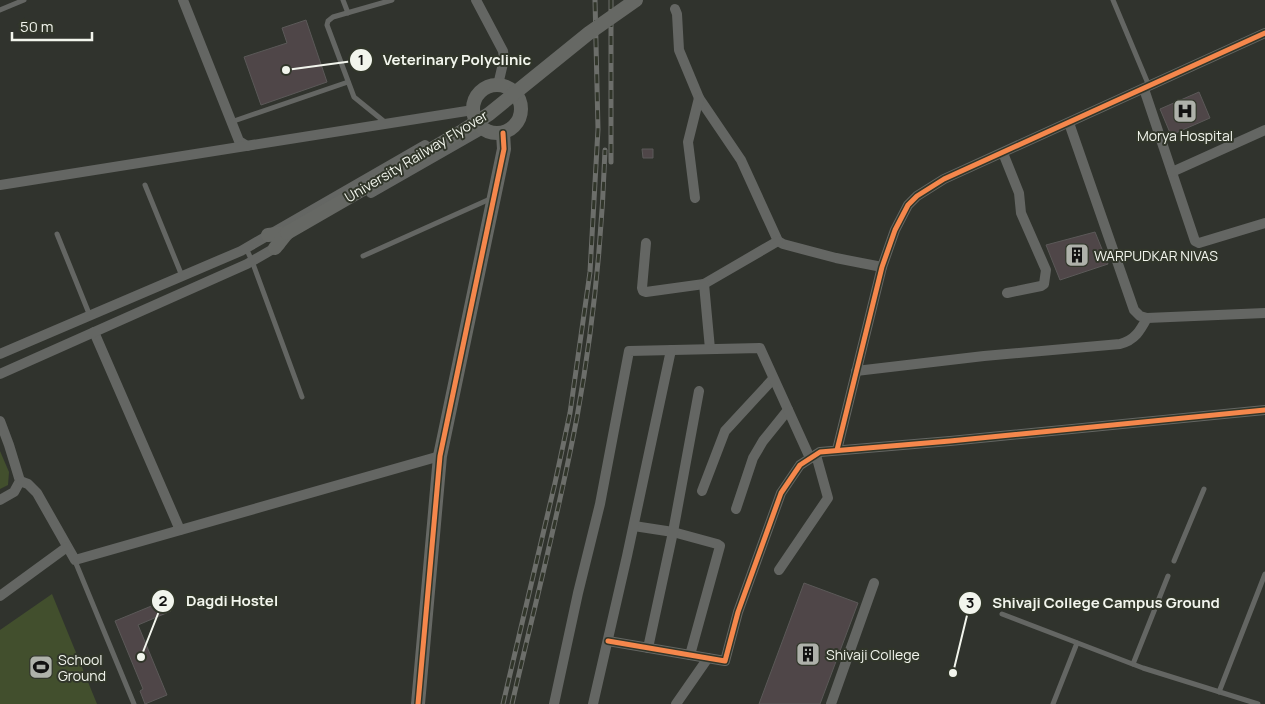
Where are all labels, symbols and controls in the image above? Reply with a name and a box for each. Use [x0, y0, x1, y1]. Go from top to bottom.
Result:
scale bar [12, 10, 92, 42]
text: 50 m [20, 16, 54, 37]
callout: Veterinary Polyclinic [348, 45, 541, 75]
text: 1 [358, 49, 364, 70]
text: Veterinary Polyclinic [383, 49, 531, 70]
hospital icon: Morya Hospital [1172, 98, 1198, 124]
street label: University Railway Flyover [341, 106, 491, 206]
place label: Morya Hospital [1137, 126, 1233, 145]
building icon: WARPUDKAR NIVAS [1064, 242, 1090, 268]
place label: WARPUDKAR NIVAS [1094, 246, 1218, 265]
callout: Dagdi Hostel [151, 586, 288, 616]
callout: Shivaji College Campus Ground [957, 588, 1229, 618]
text: 2 [159, 590, 168, 611]
text: Dagdi Hostel [186, 590, 278, 611]
text: 3 [966, 592, 974, 613]
text: Shivaji College Campus Ground [992, 592, 1220, 613]
building icon: Shivaji College [795, 641, 821, 667]
place label: Shivaji College [826, 645, 920, 664]
place label: School Ground [58, 650, 106, 685]
sports icon: School Ground [28, 654, 54, 680]

